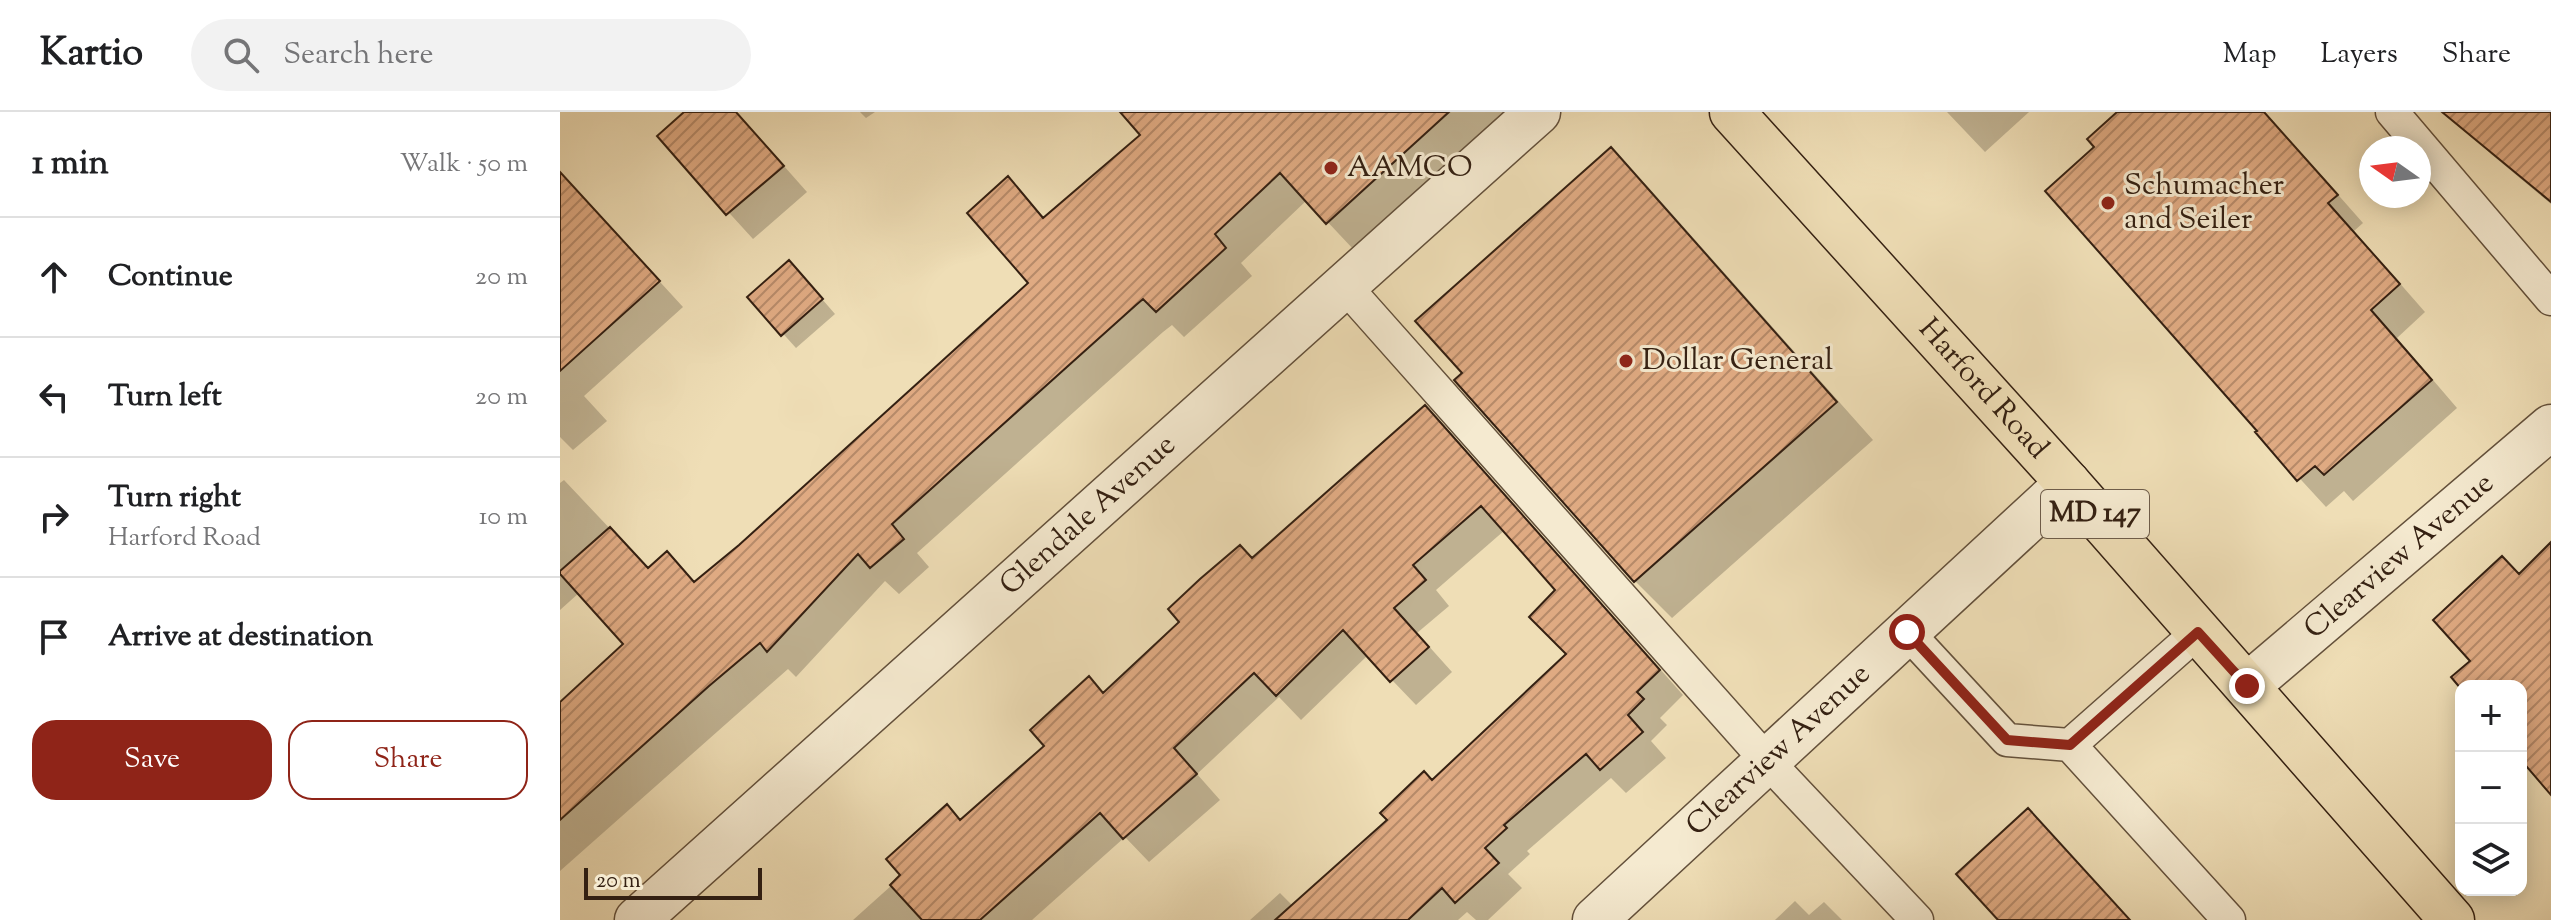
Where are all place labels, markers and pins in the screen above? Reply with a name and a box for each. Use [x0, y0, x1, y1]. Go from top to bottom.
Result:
place label: AAMCO [1347, 147, 1473, 190]
marker: AAMCO [1322, 159, 1340, 177]
place label: Schumacher and Seiler [2124, 165, 2284, 242]
marker: Schumacher and Seiler [2099, 194, 2117, 212]
place label: Dollar General [1642, 340, 1833, 383]
marker: Dollar General [1617, 352, 1635, 370]

